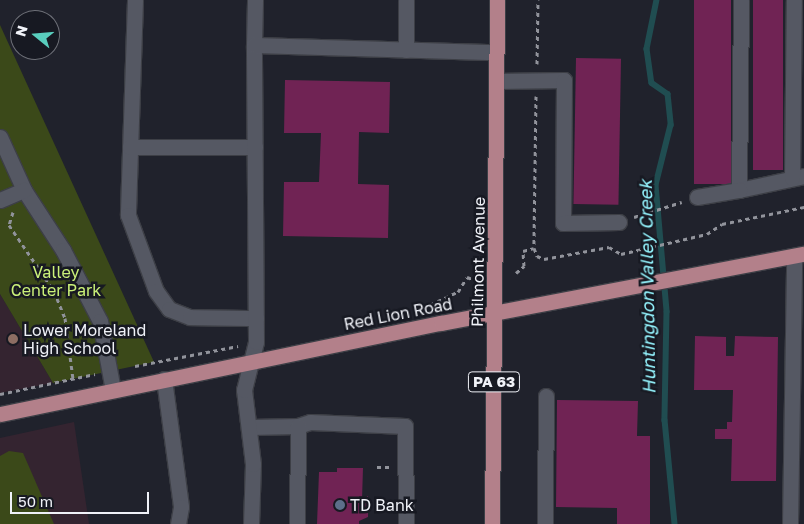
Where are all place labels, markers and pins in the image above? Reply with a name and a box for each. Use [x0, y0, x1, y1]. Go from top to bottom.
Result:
place label: Lower Moreland High School [23, 320, 146, 358]
marker: Lower Moreland High School [7, 333, 19, 345]
place label: TD Bank [350, 495, 414, 515]
marker: TD Bank [334, 499, 346, 511]

